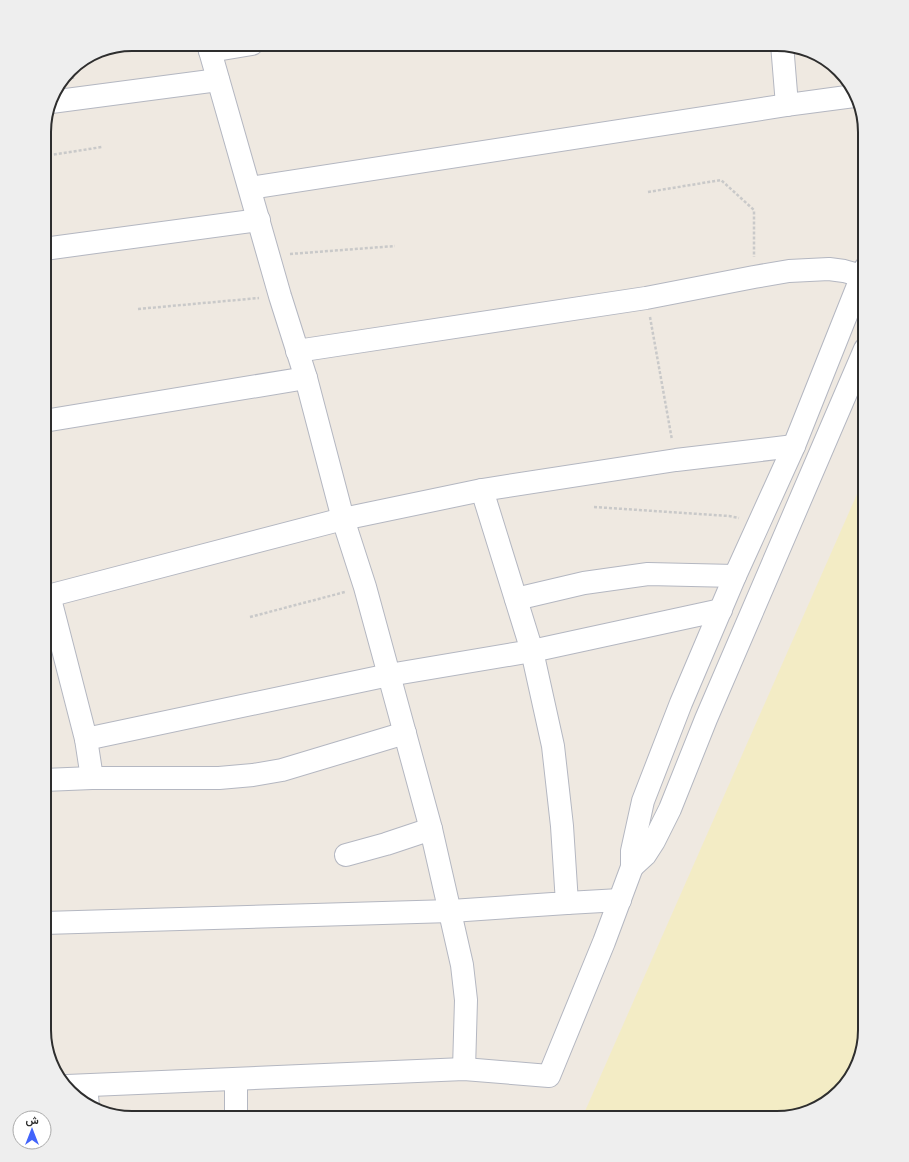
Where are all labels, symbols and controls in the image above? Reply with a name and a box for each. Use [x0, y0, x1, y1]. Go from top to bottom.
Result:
north arrow [12, 1110, 52, 1150]
text: ش [25, 1113, 39, 1127]

